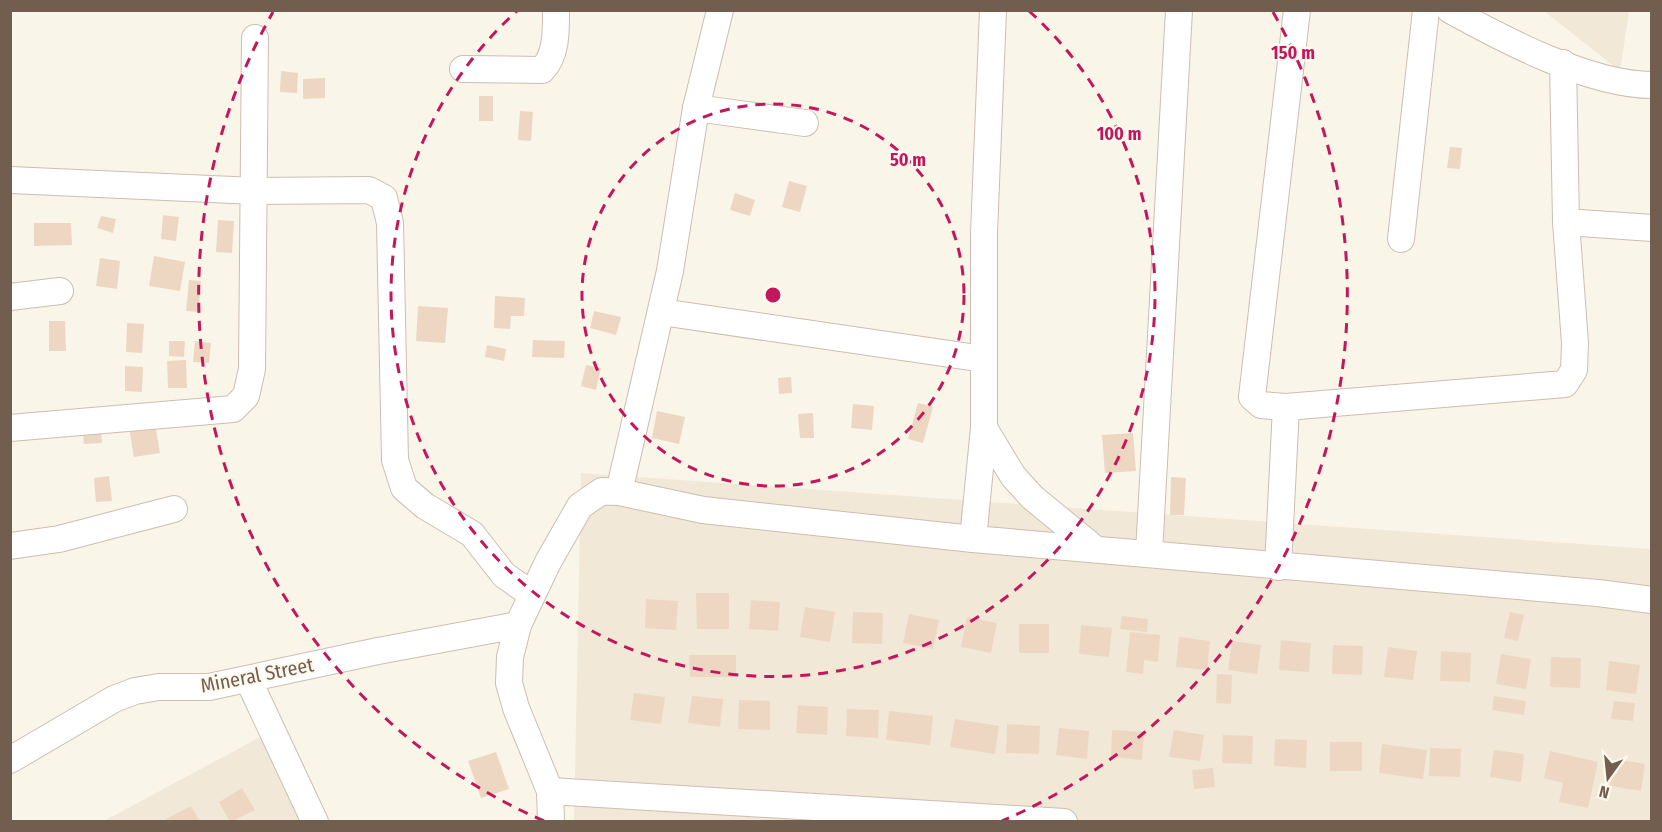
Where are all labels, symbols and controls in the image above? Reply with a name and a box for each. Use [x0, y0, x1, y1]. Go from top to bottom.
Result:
text: 150 m [1271, 42, 1315, 64]
text: 100 m [1097, 123, 1141, 145]
text: 50 m [890, 149, 926, 171]
centre of rings [763, 285, 783, 305]
street label: Mineral Street [198, 652, 316, 698]
north arrow [1578, 748, 1638, 808]
text: N [1597, 782, 1611, 802]

